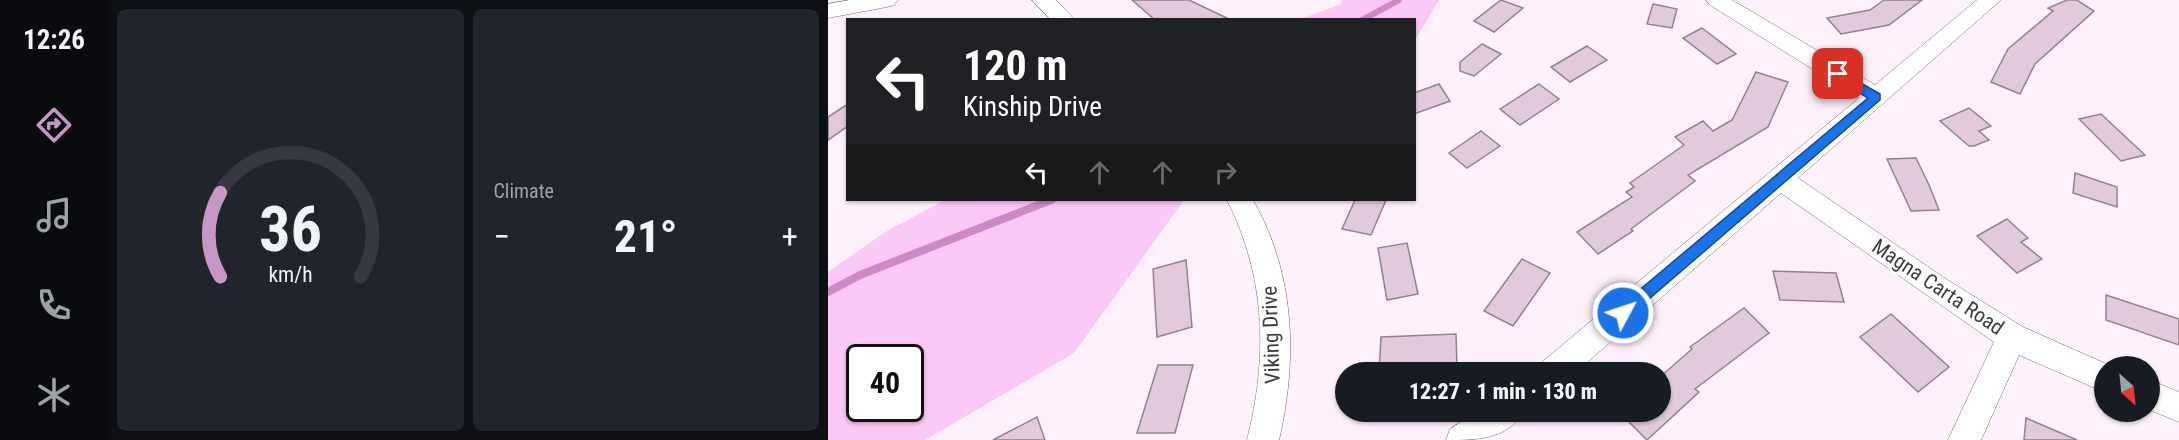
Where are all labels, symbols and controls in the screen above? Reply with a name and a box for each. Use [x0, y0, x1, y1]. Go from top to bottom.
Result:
text: 12:26 [23, 24, 85, 56]
text: 120 m [963, 41, 1068, 90]
icon: left [864, 42, 942, 120]
pin [1812, 48, 1863, 99]
icon: arrive [1821, 57, 1854, 90]
text: Kinship Drive [963, 91, 1102, 123]
icon: directions [33, 104, 75, 146]
icon: left [1020, 156, 1053, 189]
icon: ahead [1083, 156, 1116, 189]
icon: ahead [1146, 156, 1179, 189]
icon: right [1209, 156, 1242, 189]
text: Climate [494, 179, 554, 203]
text: 36 [259, 193, 322, 266]
icon: music [33, 194, 75, 236]
text: 21° [614, 210, 678, 263]
text: − [494, 217, 510, 256]
text: + [782, 217, 798, 256]
street label: Magna Carta Road [1868, 234, 2008, 340]
text: km/h [268, 262, 312, 287]
position arrow [1591, 281, 1655, 345]
icon: phone [33, 284, 75, 326]
street label: Viking Drive [1257, 285, 1285, 384]
speed limit sign: 40 [846, 344, 924, 422]
north arrow [2094, 356, 2160, 422]
map controls [2094, 356, 2160, 422]
icon: climate [33, 374, 75, 416]
text: 12:27 · 1 min · 130 m [1409, 379, 1597, 404]

